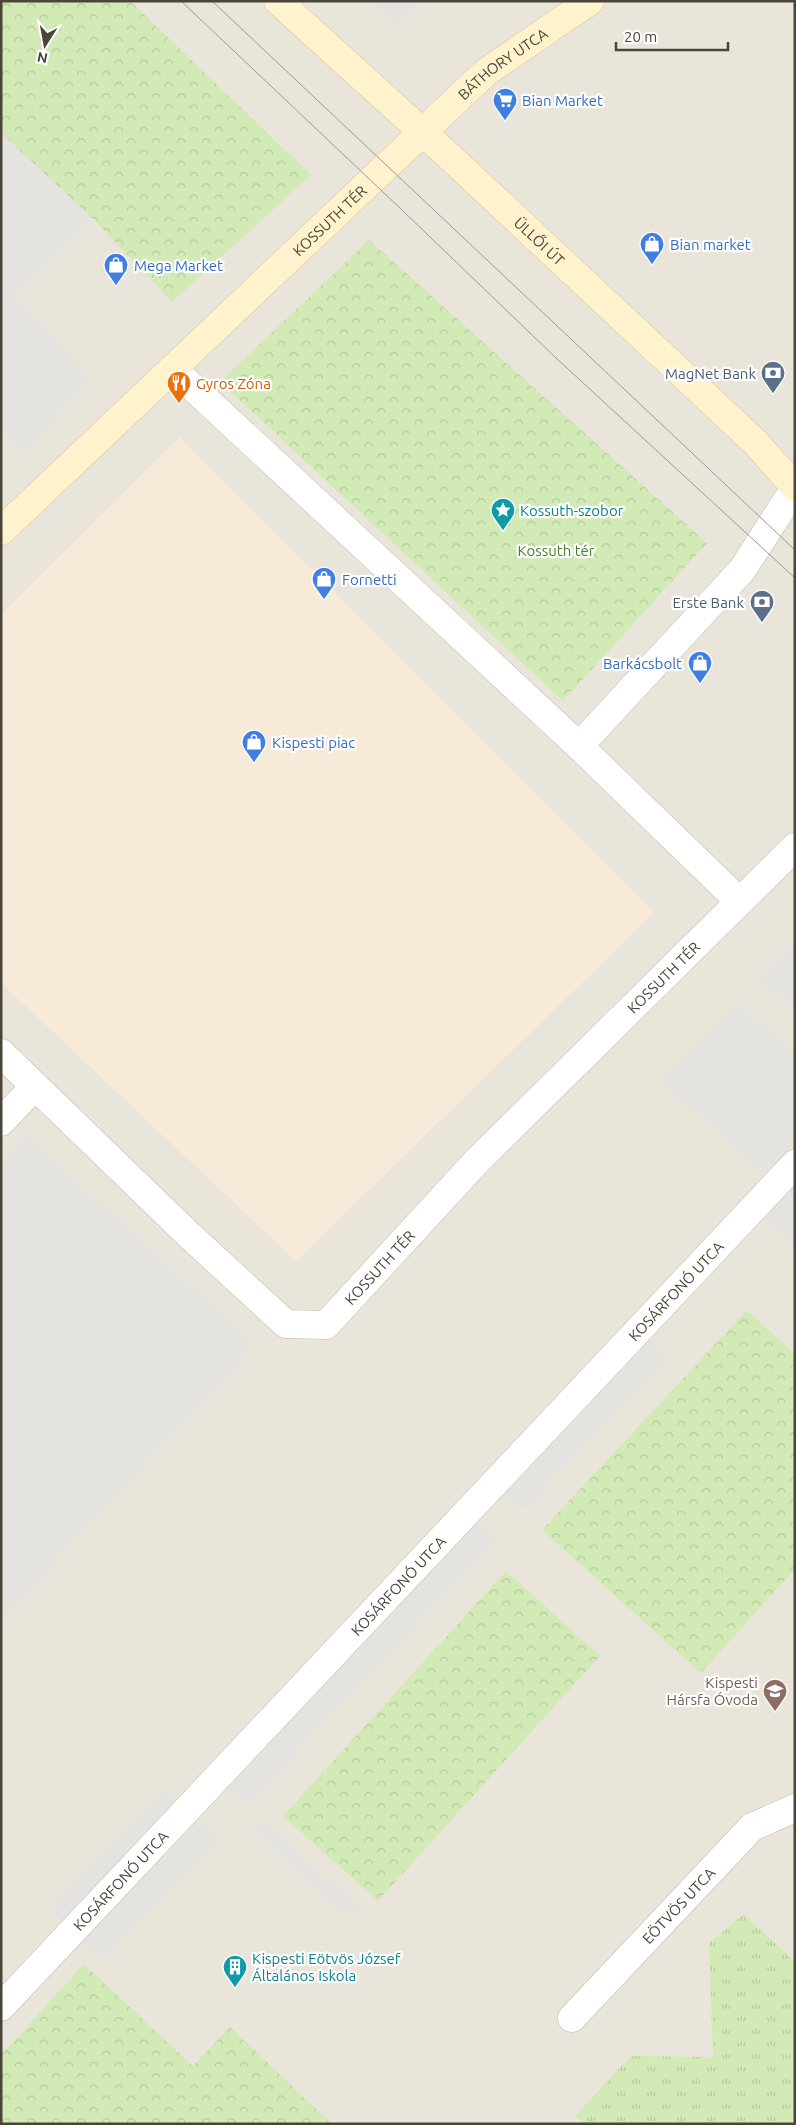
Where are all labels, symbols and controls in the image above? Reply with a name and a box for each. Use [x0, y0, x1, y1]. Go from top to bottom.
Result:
north arrow [20, 20, 70, 70]
scale bar [616, 20, 728, 52]
street label: BÁTHORY UTCA [454, 24, 551, 103]
text: 20 m [624, 28, 657, 45]
text: N [36, 49, 49, 67]
supermarket icon: Bian Market [492, 87, 518, 121]
place label: Bian Market [522, 92, 603, 109]
street label: KOSSUTH TÉR [289, 182, 370, 259]
street label: ÜLLŐI ÚT [511, 213, 569, 269]
shop icon: Bian market [639, 231, 665, 265]
place label: Bian market [670, 236, 751, 253]
shop icon: Mega Market [103, 252, 129, 286]
place label: Mega Market [134, 257, 223, 274]
bank icon: MagNet Bank [760, 360, 786, 394]
place label: MagNet Bank [665, 365, 756, 382]
restaurant icon: Gyros Zóna [166, 370, 192, 404]
place label: Gyros Zóna [196, 375, 271, 392]
place icon: Kossuth-szobor [490, 497, 516, 531]
place label: Kossuth-szobor [520, 502, 624, 519]
park label: Kossuth tér [517, 542, 595, 559]
shop icon: Fornetti [311, 566, 337, 600]
place label: Fornetti [342, 571, 397, 588]
bank icon: Erste Bank [749, 589, 775, 623]
place label: Erste Bank [672, 594, 744, 611]
shop icon: Barkácsbolt [687, 650, 713, 684]
place label: Barkácsbolt [603, 655, 682, 672]
shop icon: Kispesti piac [241, 729, 267, 763]
place label: Kispesti piac [272, 734, 355, 751]
street label: KOSSUTH TÉR [624, 938, 703, 1016]
street label: KOSSUTH TÉR [341, 1226, 418, 1308]
street label: KOSÁRFONÓ UTCA [625, 1237, 727, 1344]
street label: KOSÁRFONÓ UTCA [347, 1532, 449, 1639]
place label: Kispesti Hársfa Óvoda [667, 1674, 758, 1708]
school or university icon: Kispesti Hársfa Óvoda [762, 1678, 788, 1712]
street label: KOSÁRFONÓ UTCA [69, 1827, 171, 1934]
street label: EÖTVÖS UTCA [638, 1863, 718, 1947]
place label: Kispesti Eötvös József Általános Iskola [252, 1950, 401, 1984]
building icon: Kispesti Eötvös József Általános Iskola [222, 1954, 248, 1988]

